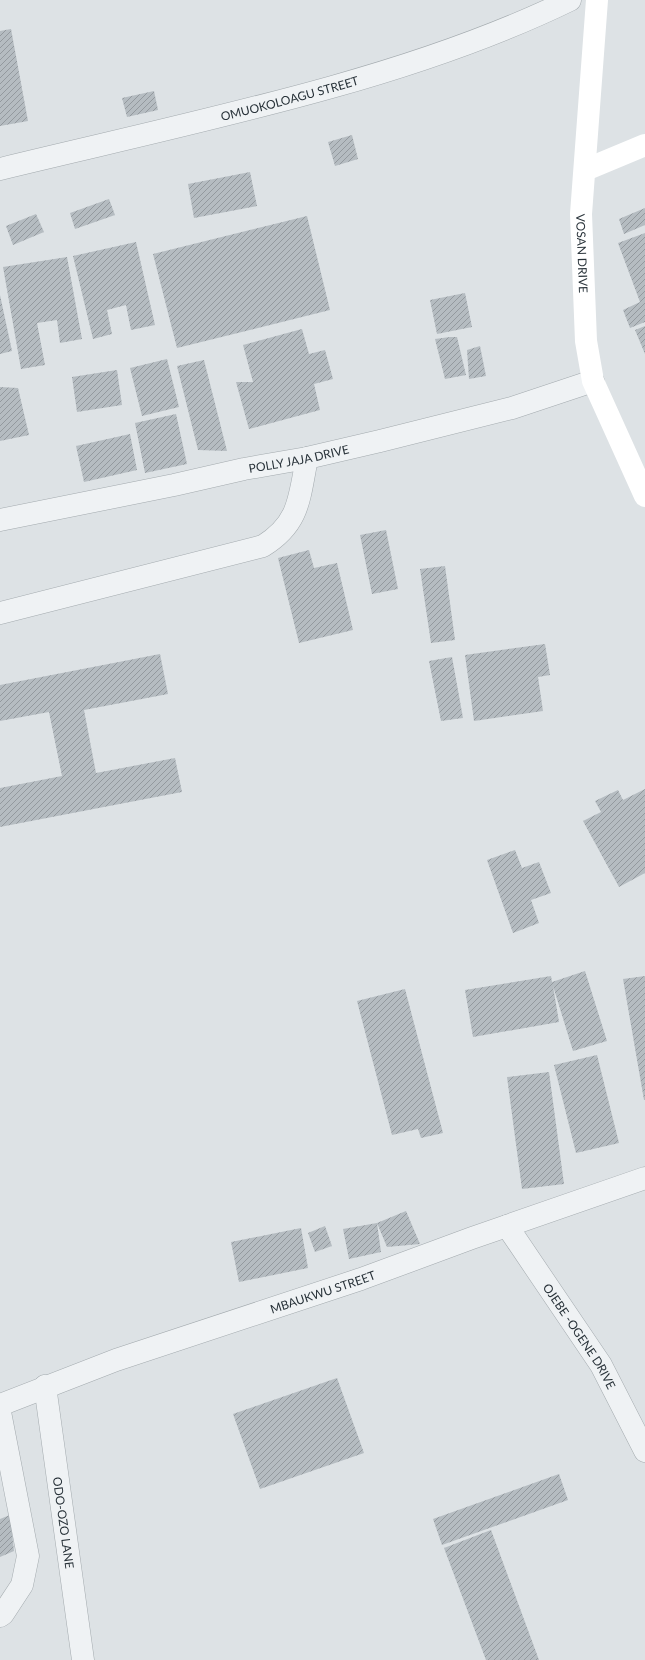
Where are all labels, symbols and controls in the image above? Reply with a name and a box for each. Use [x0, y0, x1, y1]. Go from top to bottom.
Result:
street label: OMUOKOLOAGU STREET [219, 72, 360, 124]
street label: VOSAN DRIVE [573, 213, 592, 293]
street label: POLLY JAJA DRIVE [247, 441, 350, 476]
street label: MBAUKWU STREET [268, 1267, 377, 1316]
street label: OJEBE -OGENE DRIVE [540, 1280, 619, 1391]
street label: ODO-OZO LANE [50, 1476, 78, 1570]

